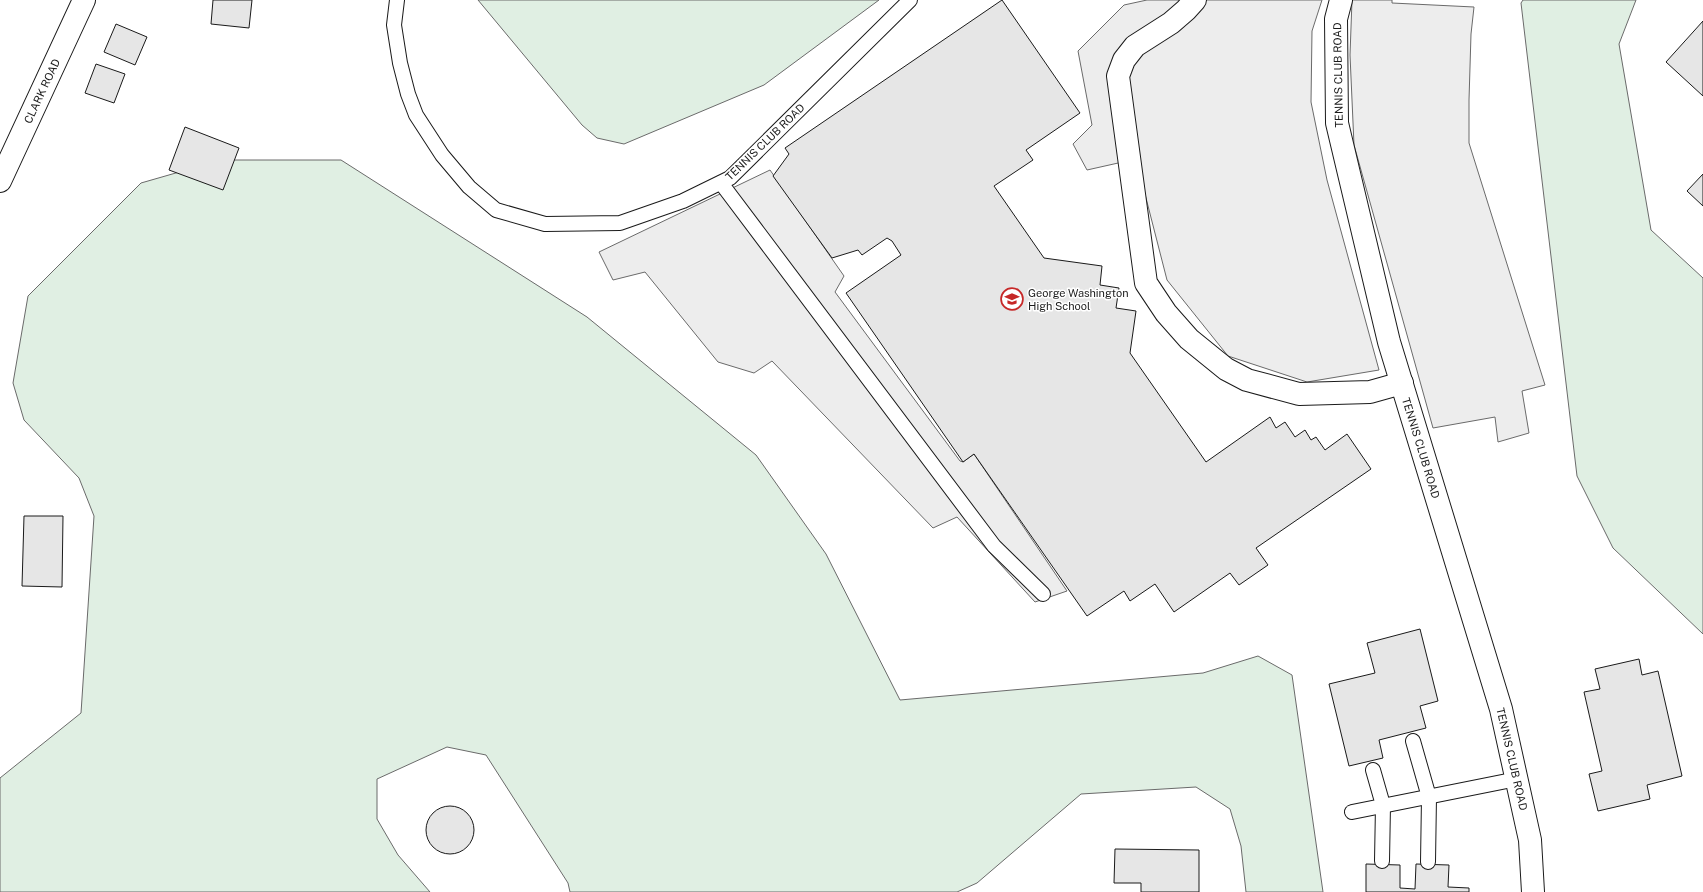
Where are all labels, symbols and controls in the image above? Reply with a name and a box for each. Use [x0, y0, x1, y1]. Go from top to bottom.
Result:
street label: TENNIS CLUB ROAD [1331, 22, 1345, 128]
street label: CLARK ROAD [22, 56, 62, 125]
street label: TENNIS CLUB ROAD [723, 101, 807, 183]
school or university icon: George Washington High School [999, 286, 1025, 312]
place label: George Washington High School [1028, 287, 1129, 312]
street label: TENNIS CLUB ROAD [1400, 396, 1442, 500]
street label: TENNIS CLUB ROAD [1494, 706, 1530, 812]

